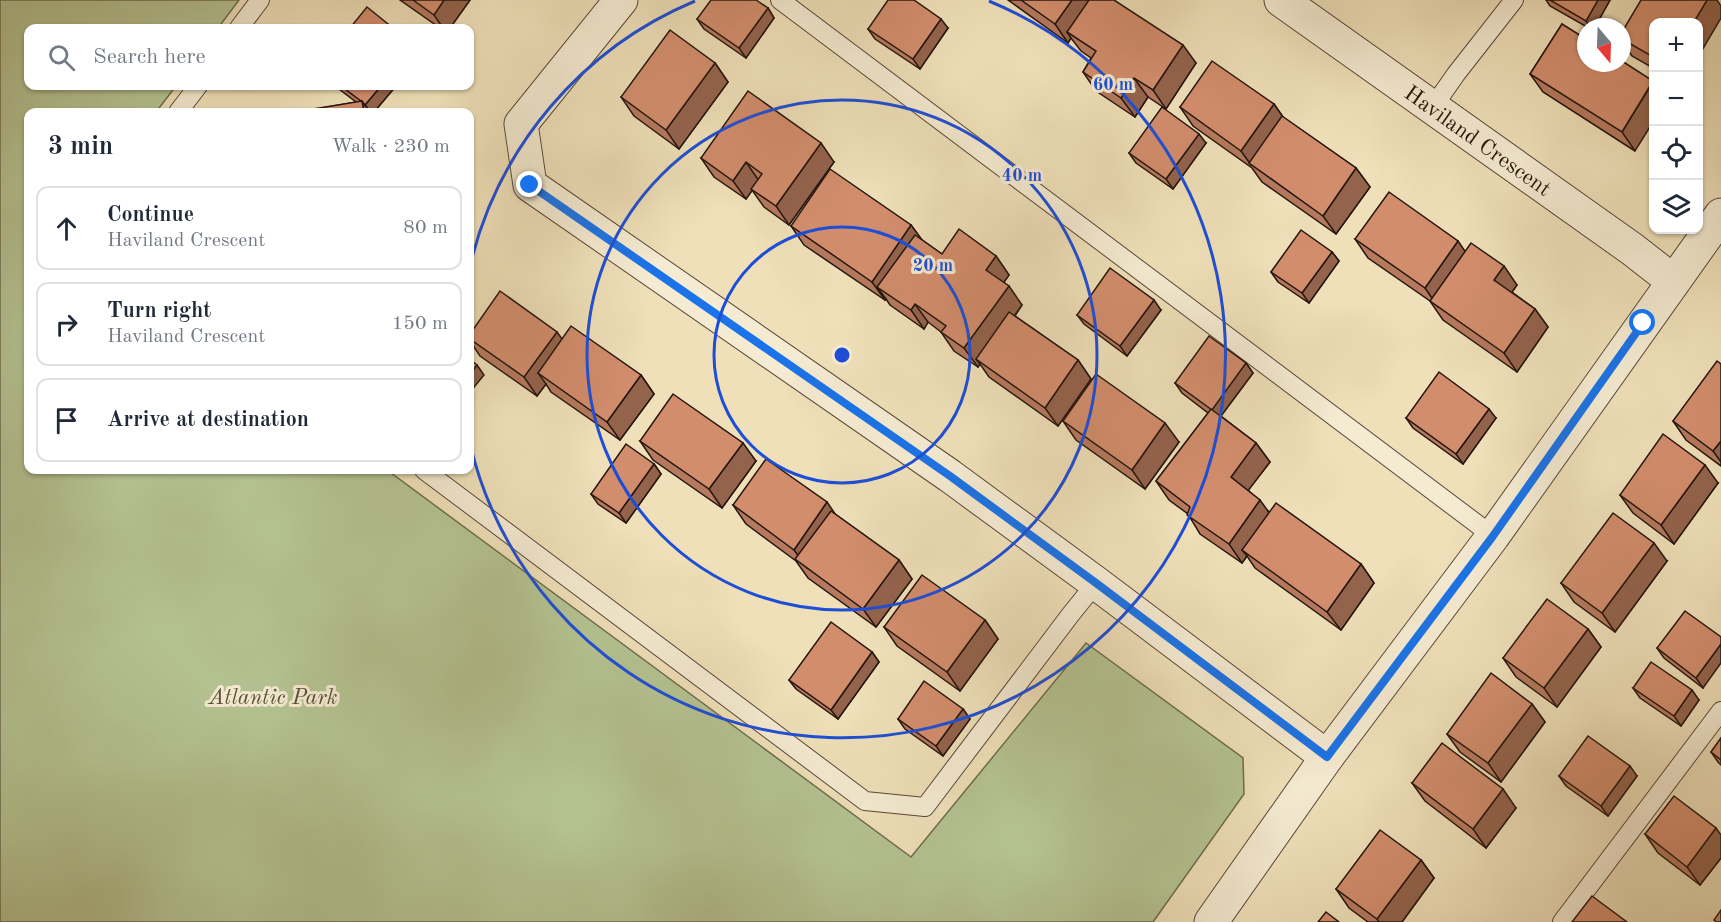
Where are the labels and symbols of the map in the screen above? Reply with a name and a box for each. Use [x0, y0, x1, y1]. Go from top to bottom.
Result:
north arrow [1577, 18, 1631, 72]
text: 60 m [1093, 76, 1133, 94]
street label: Haviland Crescent [1400, 82, 1555, 201]
text: 40 m [1002, 167, 1042, 185]
route end [516, 171, 542, 197]
text: 20 m [913, 257, 953, 275]
route start [1629, 309, 1655, 335]
centre of rings [832, 345, 852, 365]
park label: Atlantic Park [207, 687, 338, 709]

